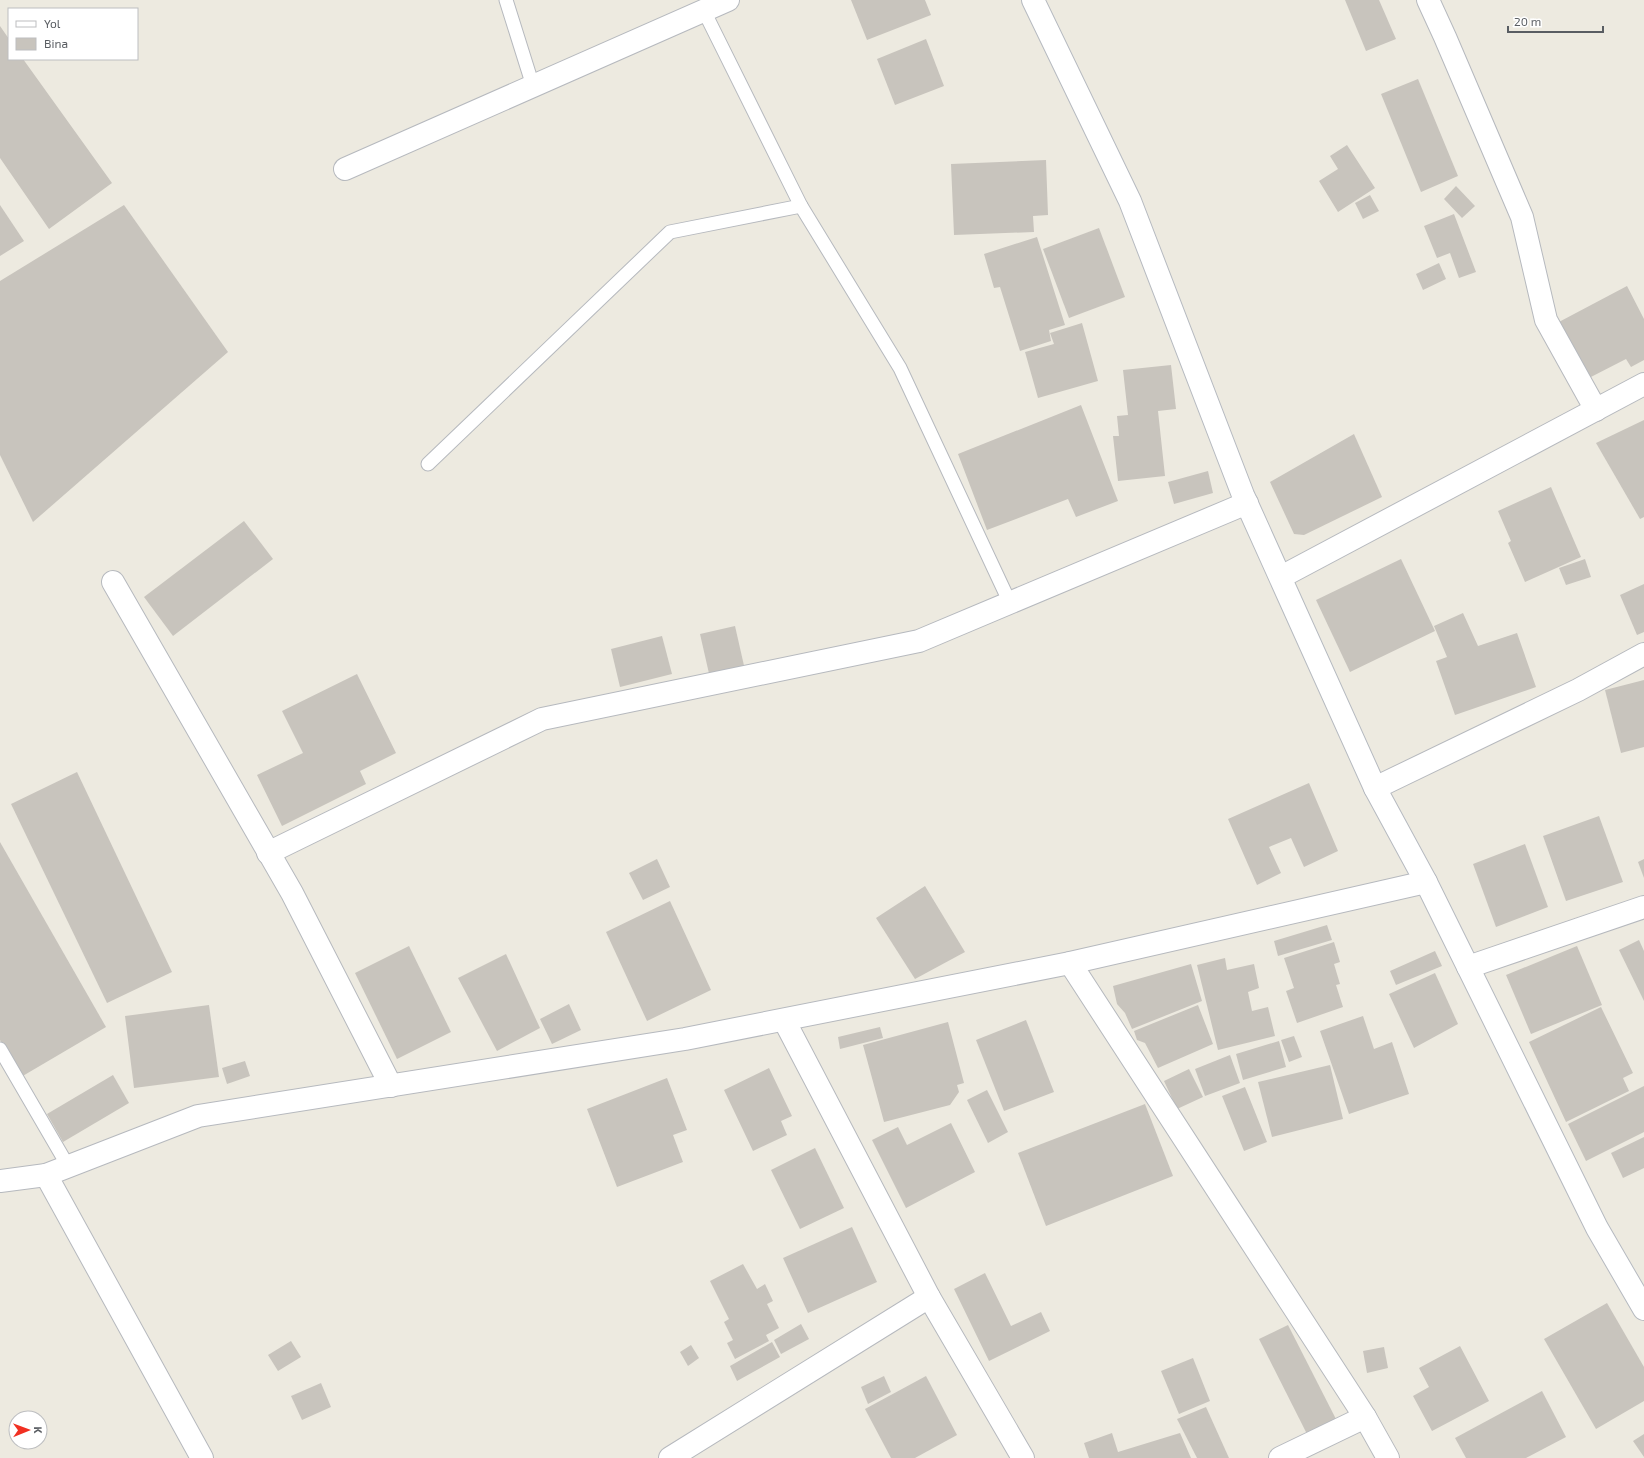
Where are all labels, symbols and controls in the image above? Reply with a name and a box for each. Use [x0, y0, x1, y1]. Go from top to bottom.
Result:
legend [8, 8, 138, 60]
scale bar [1508, 8, 1603, 34]
text: 20 m [1514, 14, 1541, 28]
text: Yol [44, 16, 61, 30]
text: Bina [44, 36, 68, 50]
north arrow [8, 1410, 48, 1450]
text: K [32, 1426, 45, 1433]

